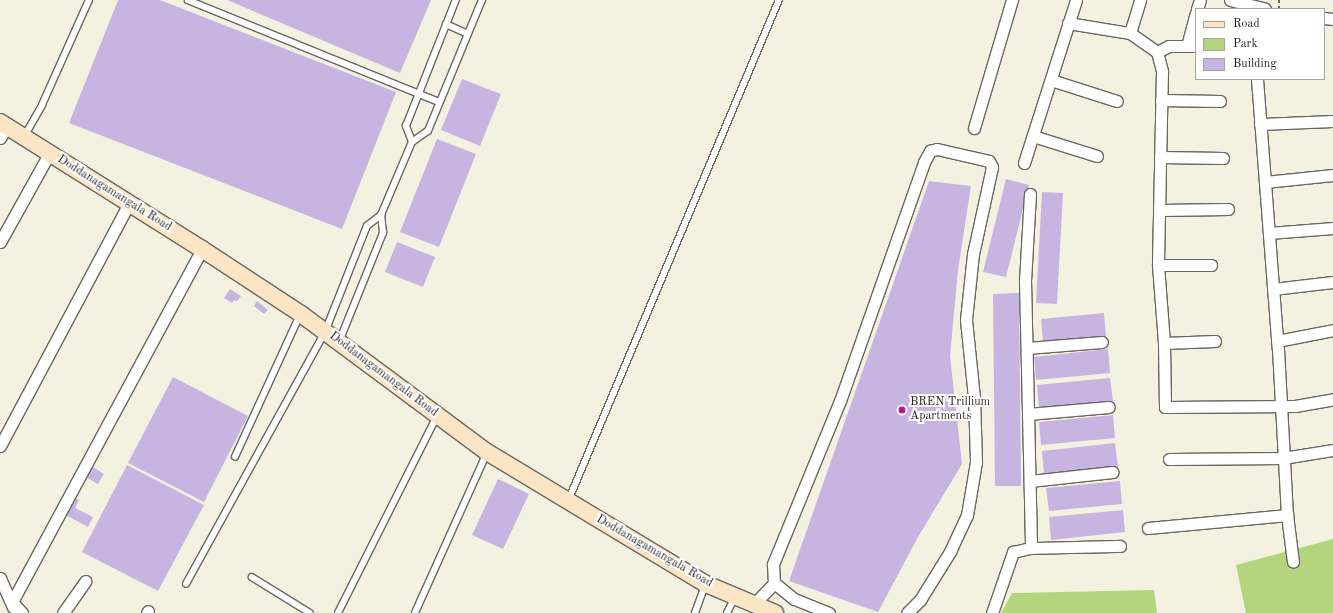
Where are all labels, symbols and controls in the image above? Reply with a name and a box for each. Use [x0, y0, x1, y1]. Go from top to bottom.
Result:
legend [1195, 8, 1325, 80]
text: Road [1233, 18, 1260, 30]
text: Park [1233, 38, 1258, 50]
text: Building [1233, 58, 1277, 70]
street label: Doddanagamangala Road [54, 153, 174, 235]
street label: Doddanagamangala Road [326, 329, 440, 421]
place label: BREN Trillium Apartments [910, 396, 990, 424]
marker: BREN Trillium Apartments [897, 405, 907, 415]
street label: Doddanagamangala Road [593, 513, 715, 591]

